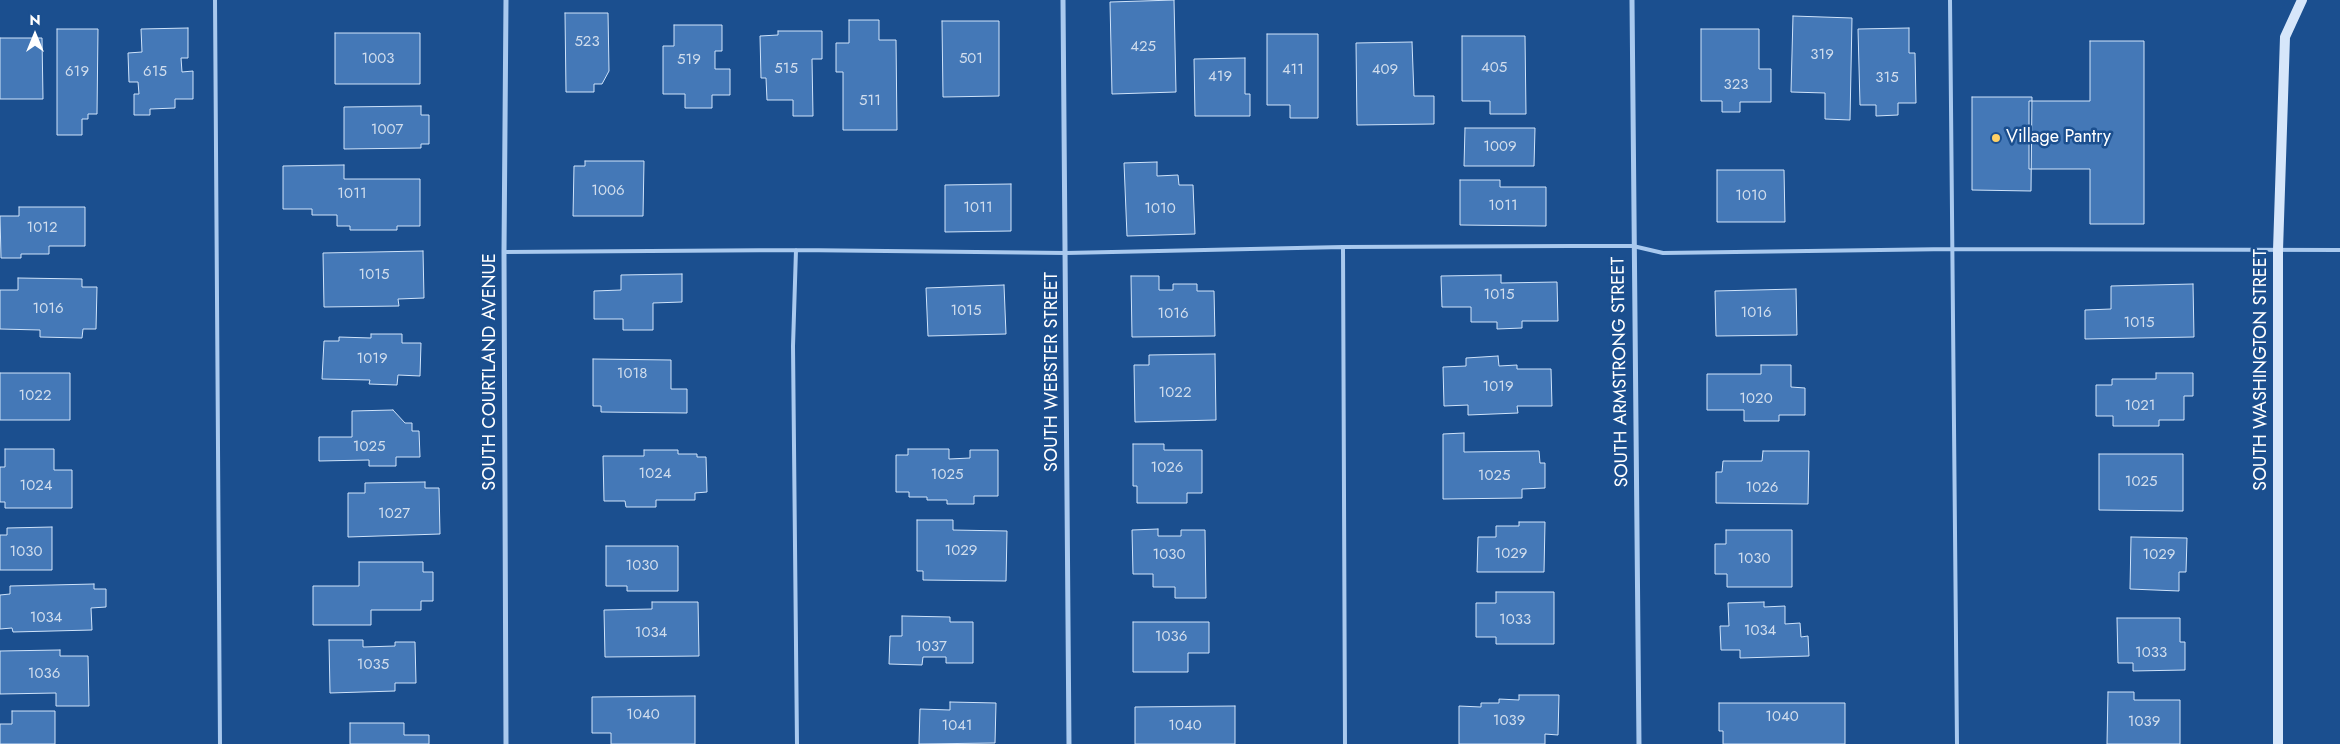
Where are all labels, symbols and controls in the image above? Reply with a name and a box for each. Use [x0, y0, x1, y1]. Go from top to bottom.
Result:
north arrow [10, 10, 60, 60]
text: N [29, 10, 41, 30]
house number: 523 [574, 33, 600, 51]
house number: 425 [1130, 38, 1156, 56]
house number: 319 [1810, 46, 1834, 64]
house number: 1003 [362, 50, 394, 68]
house number: 501 [959, 50, 983, 68]
house number: 519 [677, 51, 701, 69]
house number: 405 [1481, 59, 1507, 77]
house number: 515 [774, 60, 798, 78]
house number: 411 [1282, 61, 1304, 79]
house number: 409 [1372, 61, 1398, 79]
house number: 619 [65, 63, 89, 81]
house number: 615 [143, 63, 167, 81]
house number: 419 [1208, 68, 1232, 86]
house number: 315 [1875, 69, 1899, 87]
house number: 323 [1724, 76, 1748, 94]
house number: 511 [859, 92, 881, 110]
house number: 1007 [371, 121, 403, 139]
place label: Village Pantry [2006, 127, 2111, 149]
marker: Village Pantry [1990, 132, 2002, 144]
house number: 1009 [1483, 138, 1517, 156]
house number: 1006 [591, 182, 625, 200]
house number: 1011 [337, 185, 367, 203]
house number: 1010 [1735, 187, 1767, 205]
house number: 1011 [1488, 197, 1518, 215]
house number: 1011 [963, 199, 993, 217]
house number: 1010 [1144, 200, 1176, 218]
house number: 1012 [26, 219, 58, 237]
street label: SOUTH WASHINGTON STREET [2251, 249, 2273, 491]
street label: SOUTH COURTLAND AVENUE [480, 253, 502, 491]
street label: SOUTH ARMSTRONG STREET [1608, 256, 1634, 488]
house number: 1015 [359, 266, 389, 284]
street label: SOUTH WEBSTER STREET [1042, 272, 1064, 472]
house number: 1015 [1484, 286, 1514, 304]
house number: 1016 [32, 300, 64, 318]
house number: 1015 [951, 302, 981, 320]
house number: 1016 [1740, 304, 1772, 322]
house number: 1016 [1157, 305, 1189, 323]
house number: 1015 [2124, 314, 2154, 332]
house number: 1019 [356, 350, 388, 368]
house number: 1018 [617, 365, 647, 383]
house number: 1019 [1482, 378, 1514, 396]
house number: 1022 [1159, 384, 1191, 402]
house number: 1022 [19, 387, 51, 405]
house number: 1020 [1739, 390, 1773, 408]
house number: 1021 [2124, 397, 2156, 415]
house number: 1025 [353, 438, 385, 456]
house number: 1026 [1151, 459, 1183, 477]
house number: 1024 [638, 465, 672, 483]
house number: 1025 [931, 466, 963, 484]
house number: 1025 [1478, 467, 1510, 485]
house number: 1025 [2125, 473, 2157, 491]
house number: 1024 [19, 477, 53, 495]
house number: 1026 [1746, 479, 1778, 497]
house number: 1027 [378, 505, 410, 523]
house number: 1029 [945, 542, 977, 560]
house number: 1030 [10, 543, 42, 561]
house number: 1029 [1495, 545, 1527, 563]
house number: 1030 [1153, 546, 1185, 564]
house number: 1029 [2143, 546, 2175, 564]
house number: 1030 [1738, 550, 1770, 568]
house number: 1030 [626, 557, 658, 575]
house number: 1034 [30, 609, 62, 627]
house number: 1033 [1499, 611, 1531, 629]
house number: 1034 [1744, 622, 1776, 640]
house number: 1034 [635, 624, 667, 642]
house number: 1036 [1155, 628, 1187, 646]
house number: 1037 [915, 638, 947, 656]
house number: 1033 [2135, 644, 2167, 662]
house number: 1035 [357, 656, 389, 674]
house number: 1036 [28, 665, 60, 683]
house number: 1040 [626, 706, 660, 724]
house number: 1040 [1765, 708, 1799, 726]
house number: 1039 [1493, 712, 1525, 730]
house number: 1039 [2128, 713, 2160, 731]
house number: 1041 [941, 717, 973, 735]
house number: 1040 [1168, 717, 1202, 735]

